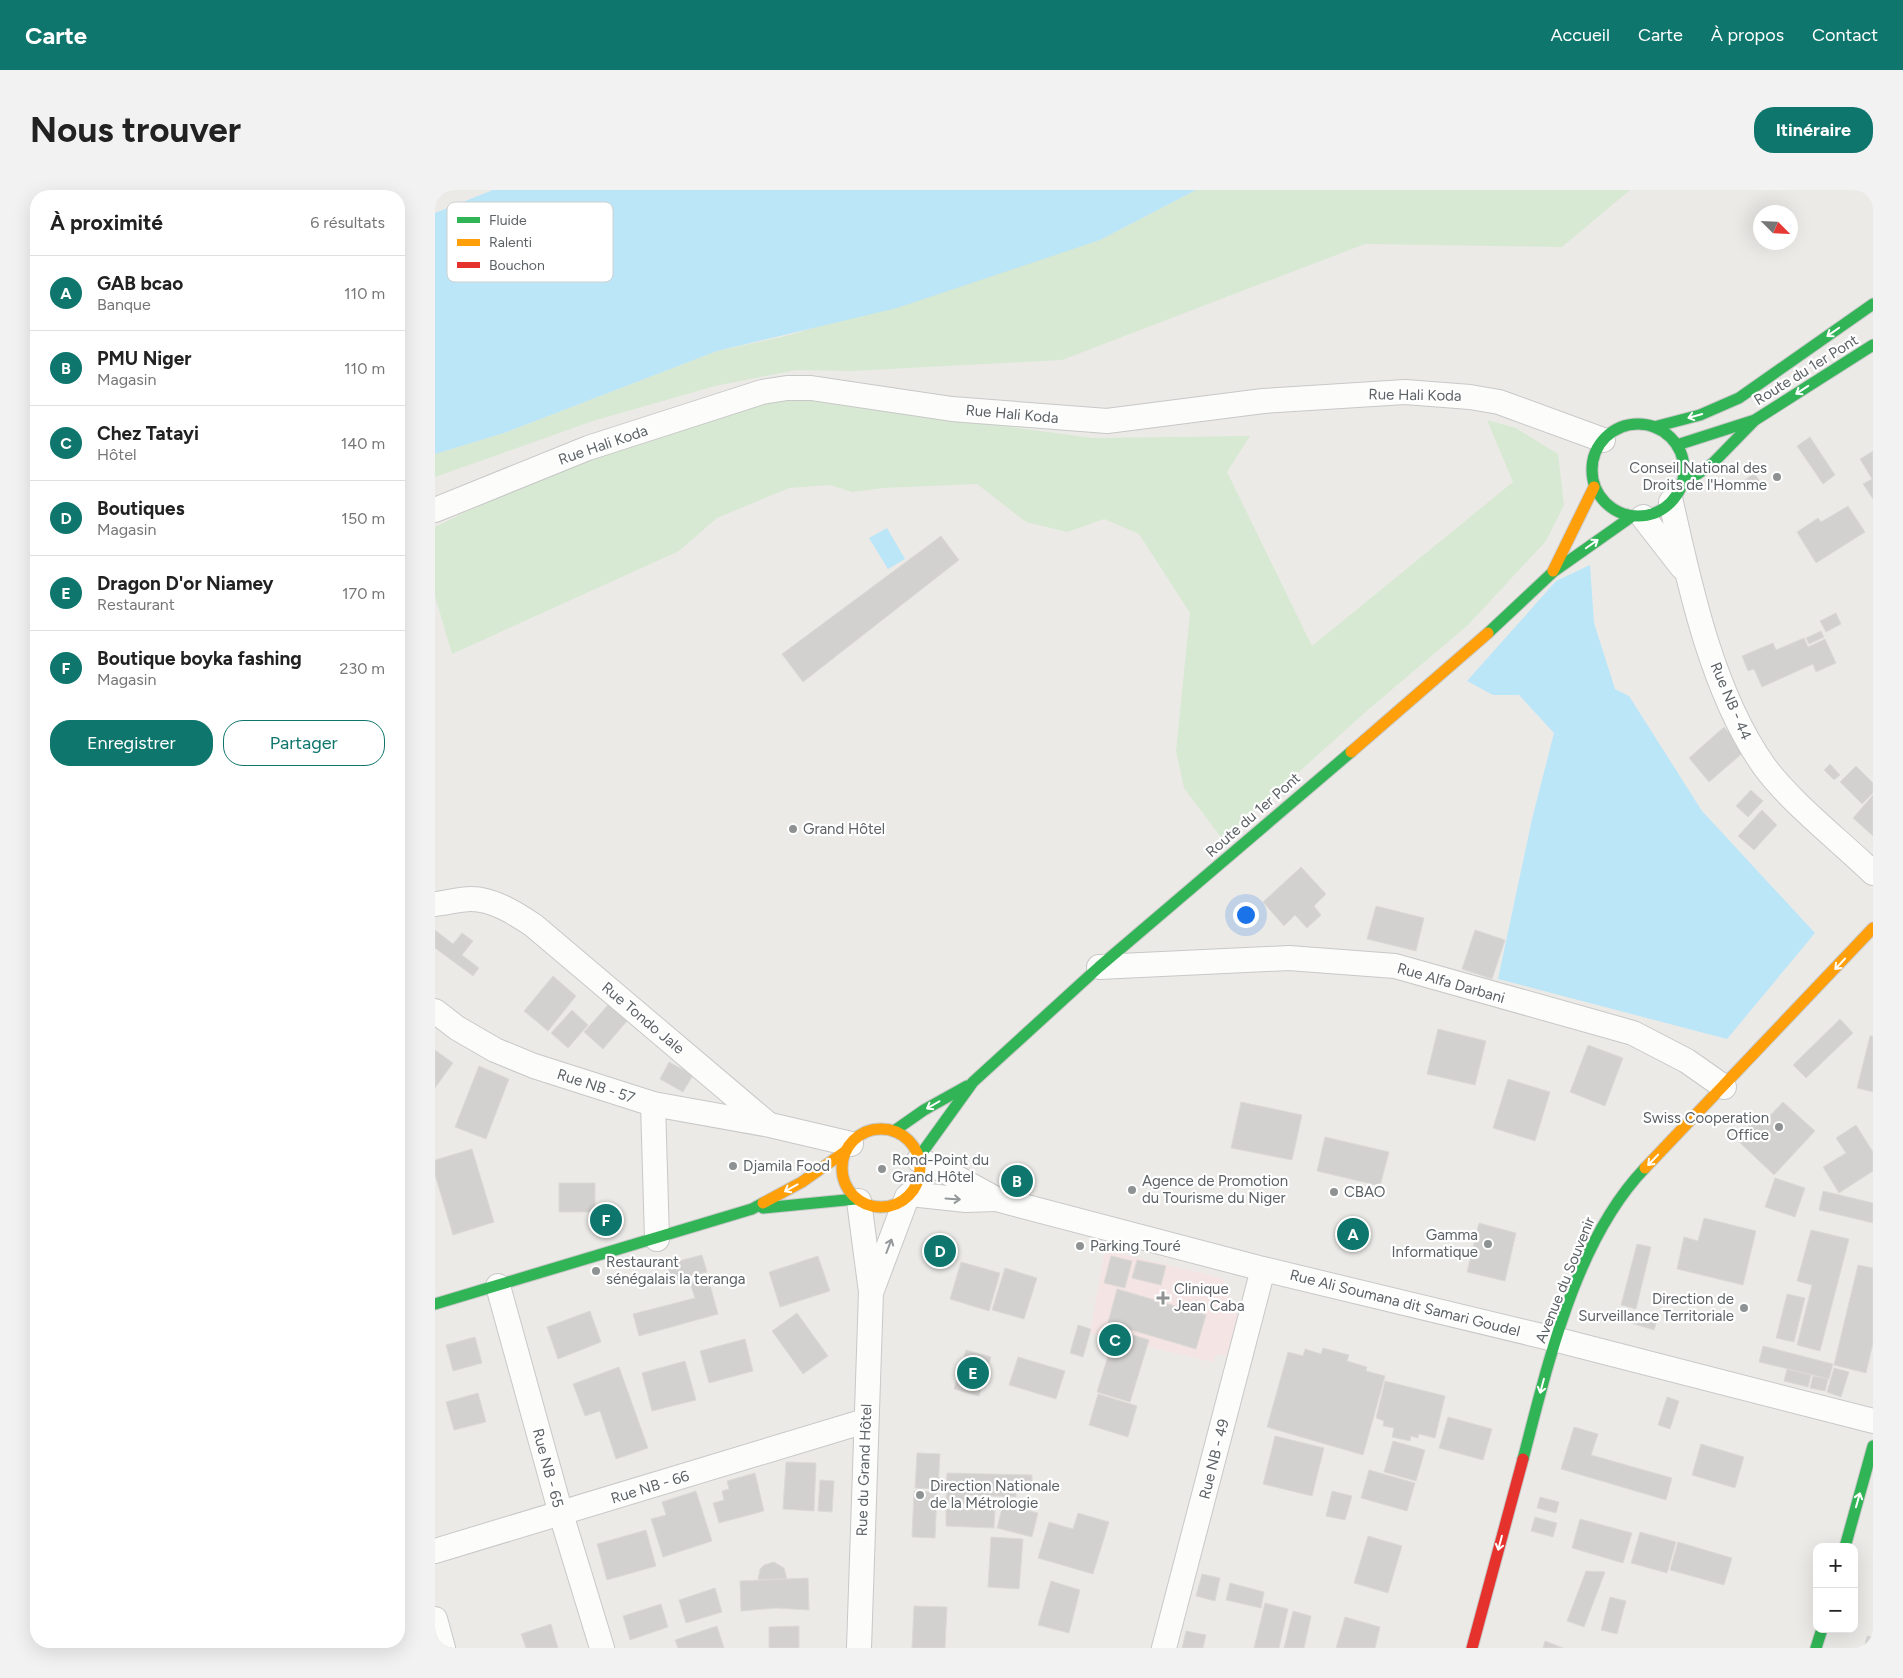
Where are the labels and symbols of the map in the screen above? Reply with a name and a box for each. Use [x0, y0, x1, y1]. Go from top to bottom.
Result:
legend [447, 202, 613, 282]
north arrow [1753, 205, 1798, 250]
text: Fluide [489, 212, 527, 229]
text: Ralenti [489, 234, 532, 251]
text: Bouchon [489, 257, 545, 274]
one-way arrow [1827, 327, 1841, 337]
street label: Route du 1er Pont [1751, 331, 1862, 409]
street label: Rue Hali Koda [1368, 385, 1462, 405]
one-way arrow [1796, 385, 1810, 395]
street label: Rue Hali Koda [965, 401, 1059, 427]
one-way arrow [1688, 411, 1704, 421]
street label: Rue Hali Koda [556, 421, 650, 469]
place label: Conseil National des Droits de l'Homme [1629, 459, 1767, 494]
marker: Conseil National des Droits de l'Homme [1771, 471, 1783, 483]
one-way arrow [1585, 539, 1599, 549]
street label: Rue NB - 44 [1707, 659, 1755, 743]
street label: Route du 1er Pont [1202, 769, 1304, 861]
place label: Grand Hôtel [803, 820, 885, 838]
marker: Grand Hôtel [787, 823, 799, 835]
your location [1233, 902, 1259, 928]
one-way arrow [1834, 957, 1846, 970]
street label: Rue Alfa Darbani [1395, 959, 1507, 1007]
street label: Rue Tondo Jale [598, 978, 688, 1058]
street label: Rue NB - 57 [555, 1065, 637, 1107]
one-way arrow [926, 1101, 940, 1111]
place label: Swiss Cooperation Office [1643, 1109, 1769, 1144]
marker: Swiss Cooperation Office [1773, 1121, 1785, 1133]
place label: Rond-Point du Grand Hôtel [892, 1151, 989, 1186]
one-way arrow [1647, 1153, 1659, 1166]
place label: Djamila Food [743, 1157, 830, 1175]
marker: Djamila Food [727, 1160, 739, 1172]
pin: B [1001, 1162, 1033, 1200]
marker: Rond-Point du Grand Hôtel [876, 1163, 888, 1175]
place label: Agence de Promotion du Tourisme du Niger [1142, 1172, 1288, 1207]
place label: CBAO [1344, 1183, 1385, 1201]
one-way arrow [784, 1184, 799, 1193]
marker: Agence de Promotion du Tourisme du Niger [1126, 1184, 1138, 1196]
marker: CBAO [1328, 1186, 1340, 1198]
one-way arrow [944, 1194, 960, 1203]
pin: F [590, 1201, 622, 1239]
street label: Avenue du Souvenir [1531, 1214, 1599, 1346]
pin: A [1337, 1215, 1369, 1253]
place label: Gamma Informatique [1392, 1226, 1478, 1261]
pin: D [924, 1232, 956, 1270]
place label: Parking Touré [1090, 1237, 1181, 1255]
marker: Gamma Informatique [1482, 1238, 1494, 1250]
one-way arrow [885, 1239, 894, 1254]
marker: Parking Touré [1074, 1240, 1086, 1252]
place label: Restaurant sénégalais la teranga [606, 1253, 745, 1288]
marker: Restaurant sénégalais la teranga [590, 1265, 602, 1277]
street label: Rue Ali Soumana dit Samari Goudel [1288, 1266, 1522, 1340]
place label: Clinique Jean Caba [1174, 1280, 1245, 1315]
place label: Direction de Surveillance Territoriale [1578, 1290, 1734, 1325]
marker: Clinique Jean Caba [1156, 1291, 1170, 1305]
marker: Direction de Surveillance Territoriale [1738, 1302, 1750, 1314]
pin: C [1099, 1321, 1131, 1359]
pin: E [957, 1354, 989, 1392]
one-way arrow [1537, 1378, 1546, 1394]
street label: Rue du Grand Hôtel [853, 1403, 875, 1537]
street label: Rue NB - 49 [1195, 1417, 1233, 1501]
street label: Rue NB - 65 [529, 1426, 567, 1510]
street label: Rue NB - 66 [609, 1466, 692, 1507]
place label: Direction Nationale de la Métrologie [930, 1477, 1060, 1512]
marker: Direction Nationale de la Métrologie [914, 1489, 926, 1501]
one-way arrow [1854, 1492, 1863, 1508]
one-way arrow [1495, 1535, 1504, 1551]

